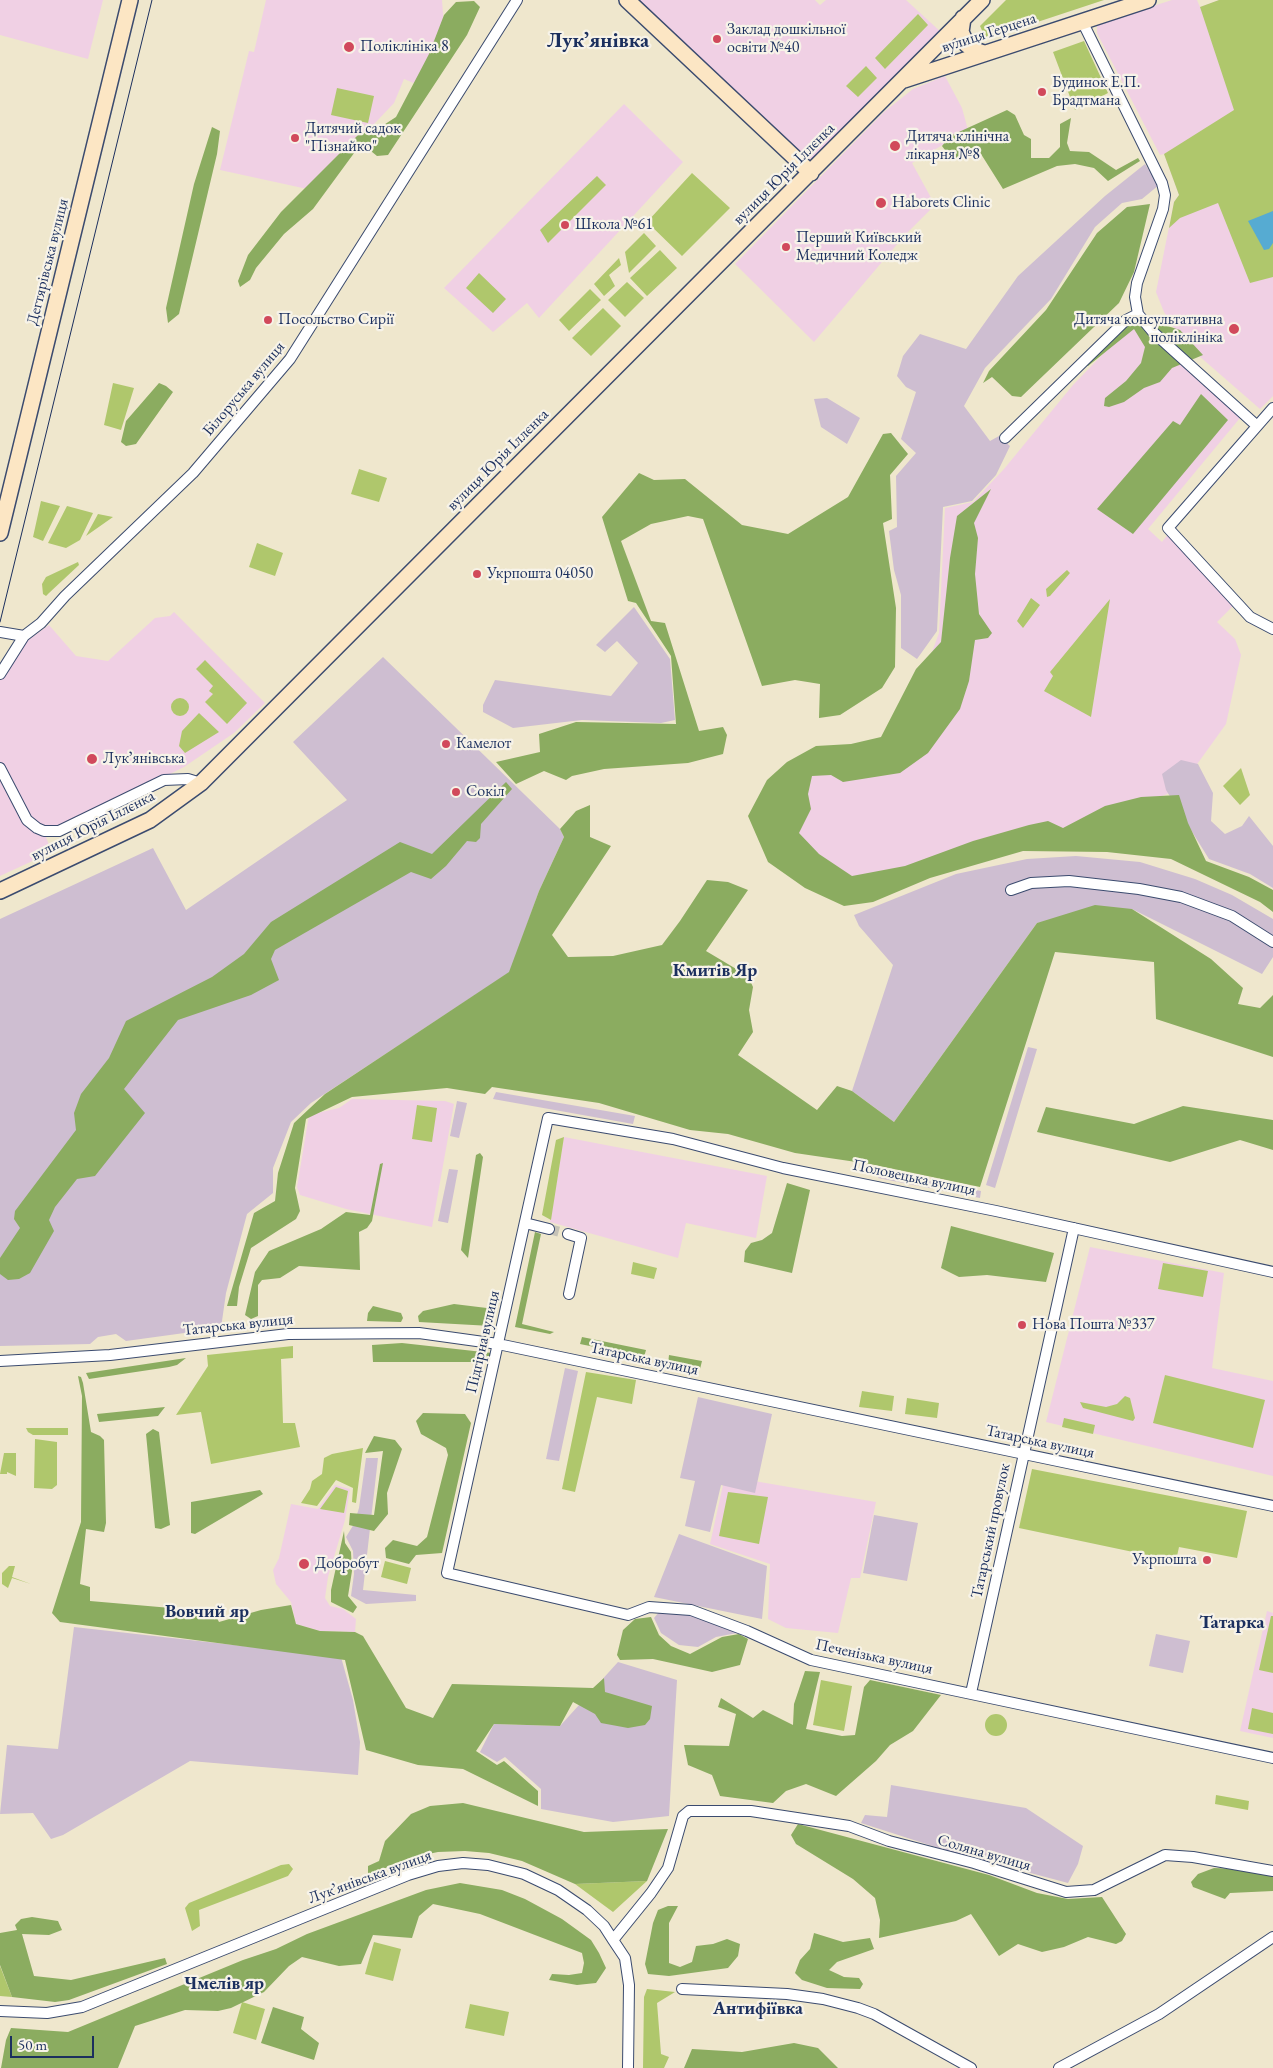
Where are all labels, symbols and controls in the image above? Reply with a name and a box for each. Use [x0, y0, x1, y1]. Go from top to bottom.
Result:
street label: вулиця Герцена [939, 9, 1039, 57]
place label: Заклад дошкільної освіти №40 [727, 20, 846, 58]
district label: Лукʼянівка [547, 28, 649, 54]
marker: Заклад дошкільної освіти №40 [711, 33, 723, 45]
place label: Поліклініка 8 [360, 37, 449, 57]
marker: Поліклініка 8 [342, 40, 356, 54]
place label: Будинок Е.П. Брадтмана [1052, 73, 1140, 111]
marker: Будинок Е.П. Брадтмана [1036, 86, 1048, 98]
place label: Дитячий садок "Пізнайко" [305, 119, 401, 157]
street label: вулиця Юрія Іллєнка [729, 119, 839, 229]
place label: Дитяча клінічна лікарня №8 [906, 127, 1009, 165]
marker: Дитячий садок "Пізнайко" [289, 132, 301, 144]
marker: Дитяча клінічна лікарня №8 [888, 139, 902, 153]
place label: Haborets Clinic [892, 193, 990, 213]
marker: Haborets Clinic [874, 196, 888, 210]
street label: Дегтярівська вулиця [23, 197, 73, 327]
place label: Школа №61 [575, 215, 653, 235]
marker: Школа №61 [559, 219, 571, 231]
place label: Перший Київський Медичний Коледж [796, 228, 922, 266]
marker: Перший Київський Медичний Коледж [780, 241, 792, 253]
place label: Посольство Сирії [278, 310, 394, 330]
place label: Дитяча консультативна поліклініка [1074, 310, 1223, 348]
marker: Посольство Сирії [262, 314, 274, 326]
marker: Дитяча консультативна поліклініка [1227, 322, 1241, 336]
street label: Білоруська вулиця [199, 338, 289, 440]
street label: вулиця Юрія Іллєнка [443, 405, 553, 515]
place label: Укрпошта 04050 [487, 564, 593, 584]
marker: Укрпошта 04050 [471, 568, 483, 580]
place label: Камелот [456, 734, 511, 754]
marker: Камелот [440, 738, 452, 750]
place label: Лукʼянівська [103, 749, 185, 769]
marker: Лукʼянівська [85, 752, 99, 766]
place label: Сокіл [466, 782, 505, 802]
marker: Сокіл [450, 786, 462, 798]
street label: вулиця Юрія Іллєнка [28, 787, 158, 865]
district label: Кмитів Яр [673, 960, 757, 982]
street label: Половецька вулиця [851, 1156, 977, 1200]
street label: Підгірна вулиця [462, 1289, 504, 1395]
street label: Татарська вулиця [182, 1310, 294, 1340]
place label: Нова Пошта №337 [1032, 1315, 1155, 1335]
marker: Нова Пошта №337 [1016, 1319, 1028, 1331]
street label: Татарська вулиця [588, 1338, 700, 1380]
street label: Татарська вулиця [984, 1421, 1096, 1463]
street label: Татарський провулок [967, 1462, 1015, 1600]
place label: Укрпошта [1132, 1550, 1197, 1570]
place label: Добробут [315, 1554, 379, 1574]
marker: Укрпошта [1201, 1554, 1213, 1566]
marker: Добробут [297, 1557, 311, 1571]
district label: Вовчий яр [165, 1601, 249, 1623]
district label: Татарка [1199, 1612, 1265, 1634]
street label: Печенізька вулиця [814, 1635, 934, 1679]
street label: Соляна вулиця [935, 1830, 1033, 1876]
street label: Лукʼянівська вулиця [306, 1846, 434, 1908]
district label: Чмелів яр [184, 1973, 264, 1995]
district label: Антифіївка [713, 1998, 803, 2020]
scale bar [12, 2026, 96, 2058]
text: 50 m [18, 2035, 47, 2054]

